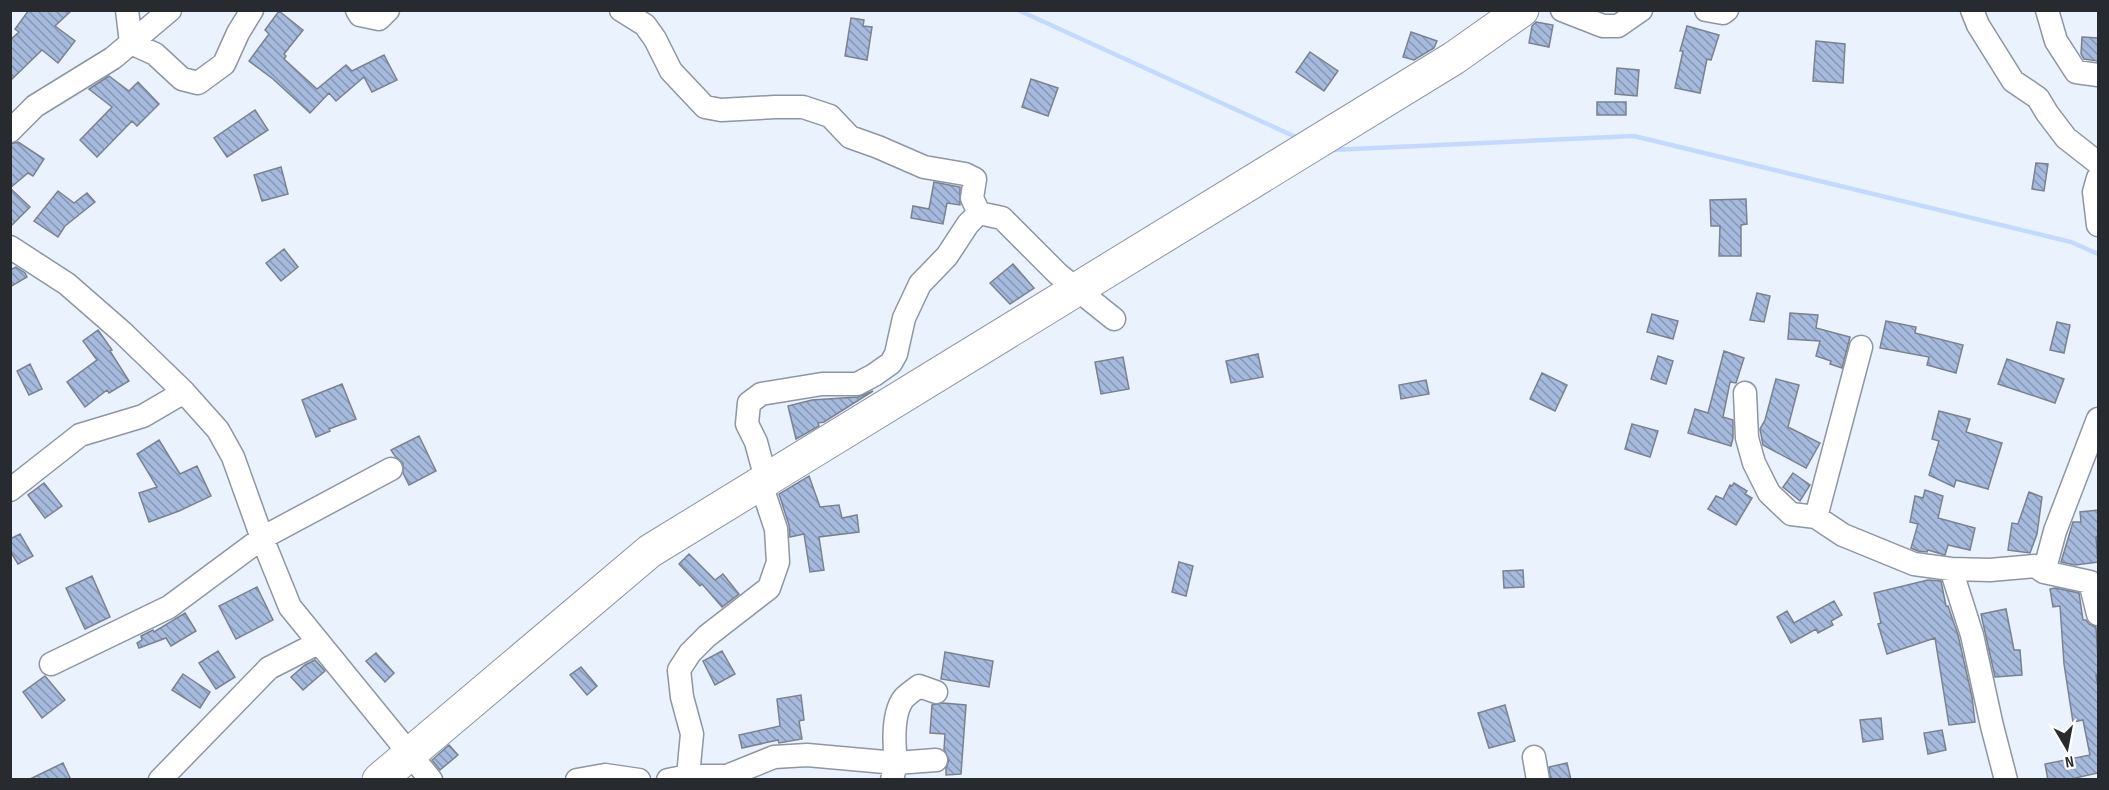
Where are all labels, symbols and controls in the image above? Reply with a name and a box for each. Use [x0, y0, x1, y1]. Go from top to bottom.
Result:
north arrow [2037, 718, 2097, 778]
text: N [2063, 751, 2075, 771]

